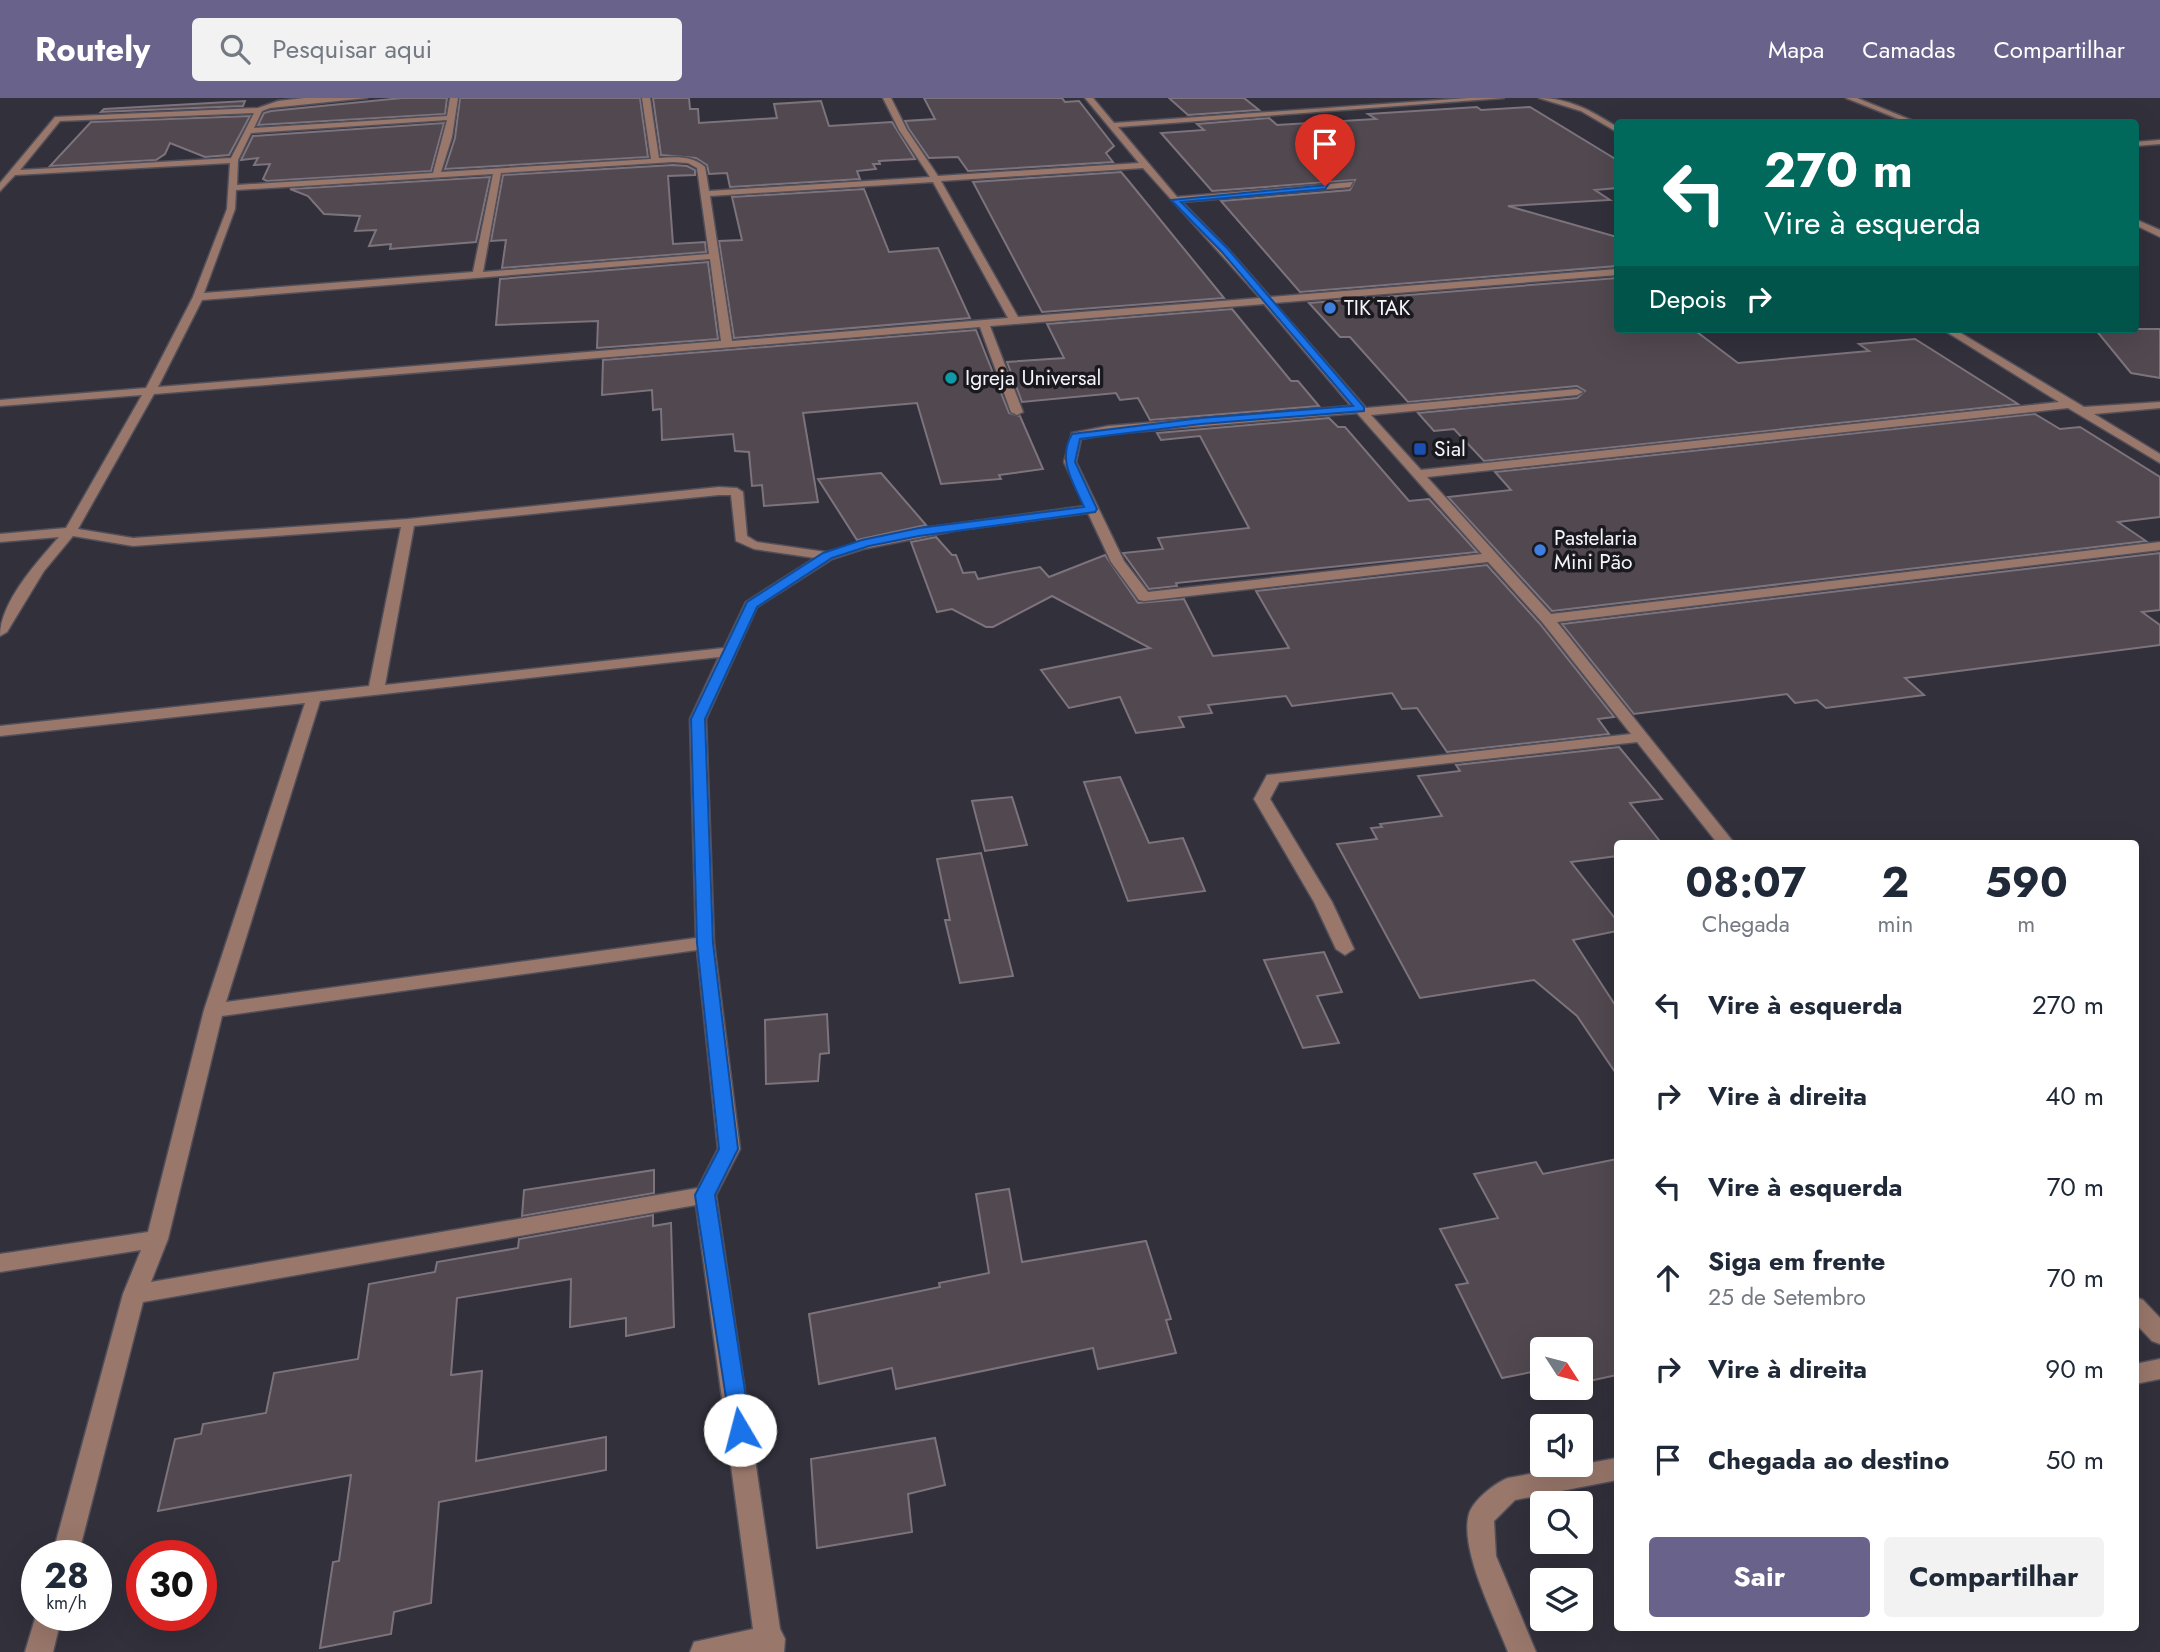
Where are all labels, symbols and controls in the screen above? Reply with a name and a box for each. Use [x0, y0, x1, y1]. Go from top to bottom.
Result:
search box [192, 18, 682, 81]
text: Routely [35, 26, 150, 73]
icon: search [216, 30, 254, 68]
text: Pesquisar aqui [272, 30, 432, 68]
text: Mapa [1768, 32, 1824, 67]
text: Camadas [1862, 32, 1955, 67]
text: Compartilhar [1993, 32, 2125, 67]
pin [1295, 114, 1355, 186]
icon: arrive [1306, 125, 1344, 163]
text: 270 m [1764, 135, 1913, 205]
icon: left [1649, 147, 1740, 238]
text: Vire à esquerda [1764, 200, 1981, 246]
text: Depois [1649, 280, 1726, 318]
icon: right [1740, 280, 1778, 318]
place label: TIK TAK [1344, 293, 1411, 323]
marker: TIK TAK [1322, 300, 1338, 316]
place label: Igreja Universal [965, 363, 1101, 393]
marker: Igreja Universal [943, 370, 959, 386]
place label: Sial [1434, 434, 1466, 464]
marker: Sial [1412, 441, 1428, 457]
place label: Pastelaria Mini Pão [1554, 523, 1637, 577]
marker: Pastelaria Mini Pão [1532, 542, 1548, 558]
text: 08:07 [1685, 852, 1806, 913]
text: 2 [1882, 852, 1909, 913]
text: 590 [1985, 852, 2068, 913]
text: Chegada [1702, 907, 1790, 941]
text: min [1877, 907, 1913, 941]
text: m [2017, 907, 2035, 941]
icon: left [1649, 986, 1687, 1024]
text: Vire à esquerda [1708, 986, 1903, 1024]
text: 270 m [2032, 986, 2104, 1024]
icon: right [1649, 1077, 1687, 1115]
text: Vire à direita [1708, 1077, 1867, 1115]
text: 40 m [2045, 1077, 2104, 1115]
icon: left [1649, 1168, 1687, 1206]
text: Vire à esquerda [1708, 1168, 1903, 1206]
text: 70 m [2047, 1168, 2104, 1206]
text: Siga em frente [1708, 1242, 1885, 1280]
icon: ahead [1649, 1259, 1687, 1297]
text: 70 m [2047, 1259, 2104, 1297]
text: 25 de Setembro [1708, 1280, 1866, 1314]
north arrow [1530, 1337, 1592, 1400]
map controls [1530, 1337, 1593, 1631]
icon: right [1649, 1350, 1687, 1388]
text: Vire à direita [1708, 1350, 1867, 1388]
text: 90 m [2045, 1350, 2104, 1388]
position arrow [703, 1393, 777, 1467]
button: sound [1530, 1414, 1593, 1477]
icon: arrive [1649, 1441, 1687, 1479]
text: Chegada ao destino [1708, 1441, 1949, 1479]
text: 50 m [2046, 1441, 2104, 1479]
button: search [1530, 1491, 1593, 1554]
button: Sair [1649, 1537, 1870, 1617]
button: Compartilhar [1884, 1537, 2104, 1617]
speed limit sign: 30 [126, 1540, 217, 1631]
text: 28 [44, 1551, 89, 1601]
button: layers [1530, 1568, 1593, 1631]
text: km/h [46, 1590, 87, 1616]

